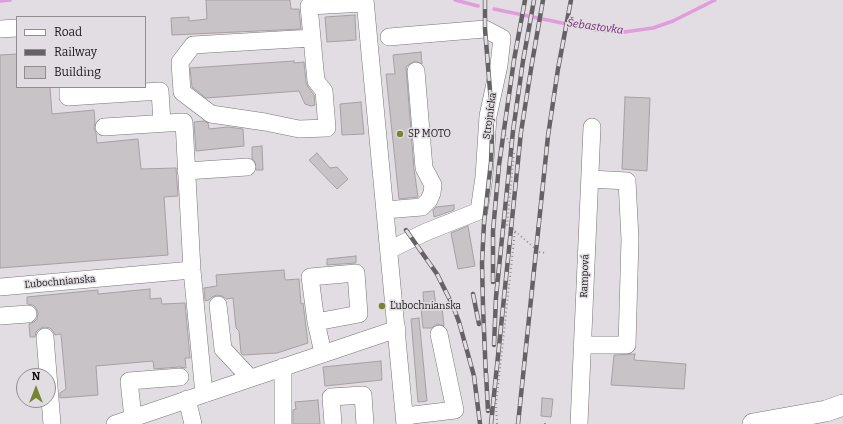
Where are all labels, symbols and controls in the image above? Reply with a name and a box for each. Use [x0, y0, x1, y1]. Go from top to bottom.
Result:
legend [16, 16, 146, 88]
water label: Šebastovka [566, 17, 624, 37]
text: Road [54, 25, 82, 39]
text: Railway [54, 45, 97, 59]
text: Building [54, 65, 101, 79]
street label: Strojnícka [481, 92, 499, 140]
place label: SP MOTO [408, 128, 451, 140]
marker: SP MOTO [395, 129, 405, 139]
street label: Rampová [578, 254, 592, 298]
street label: Ľubochnianska [24, 273, 96, 291]
place label: Ľubochnianska [390, 300, 461, 312]
marker: Ľubochnianska [377, 301, 387, 311]
north arrow [16, 368, 56, 408]
text: N [32, 370, 40, 383]

